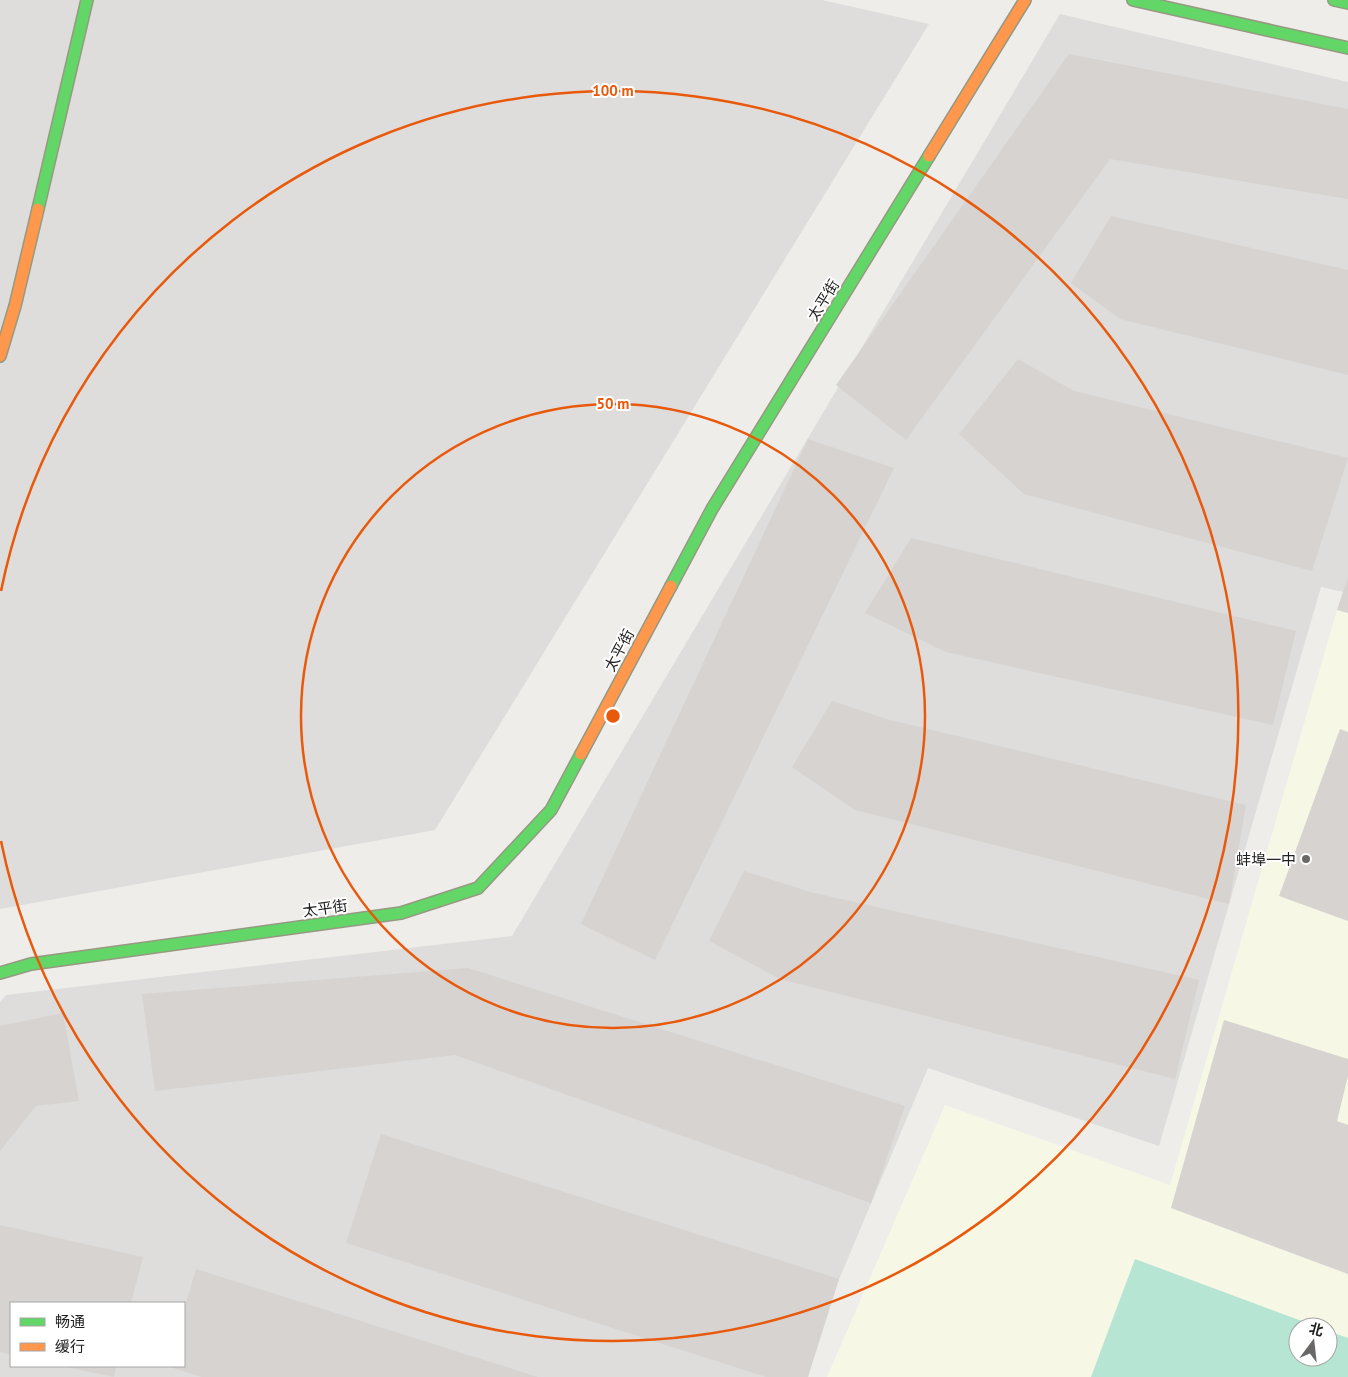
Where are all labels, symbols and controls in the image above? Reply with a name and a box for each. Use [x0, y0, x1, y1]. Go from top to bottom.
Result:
text: 100 m [592, 81, 634, 100]
street label: 太平街 [803, 276, 843, 324]
text: 50 m [597, 394, 629, 413]
street label: 太平街 [600, 626, 638, 674]
centre of rings [604, 707, 622, 725]
place label: 蚌埠一中 [1236, 850, 1296, 869]
marker: 蚌埠一中 [1300, 853, 1312, 865]
street label: 太平街 [301, 895, 349, 921]
legend [10, 1302, 185, 1367]
text: 畅通 [55, 1312, 85, 1331]
north arrow [1288, 1317, 1338, 1367]
text: 北 [1307, 1319, 1325, 1340]
text: 缓行 [55, 1337, 85, 1356]

